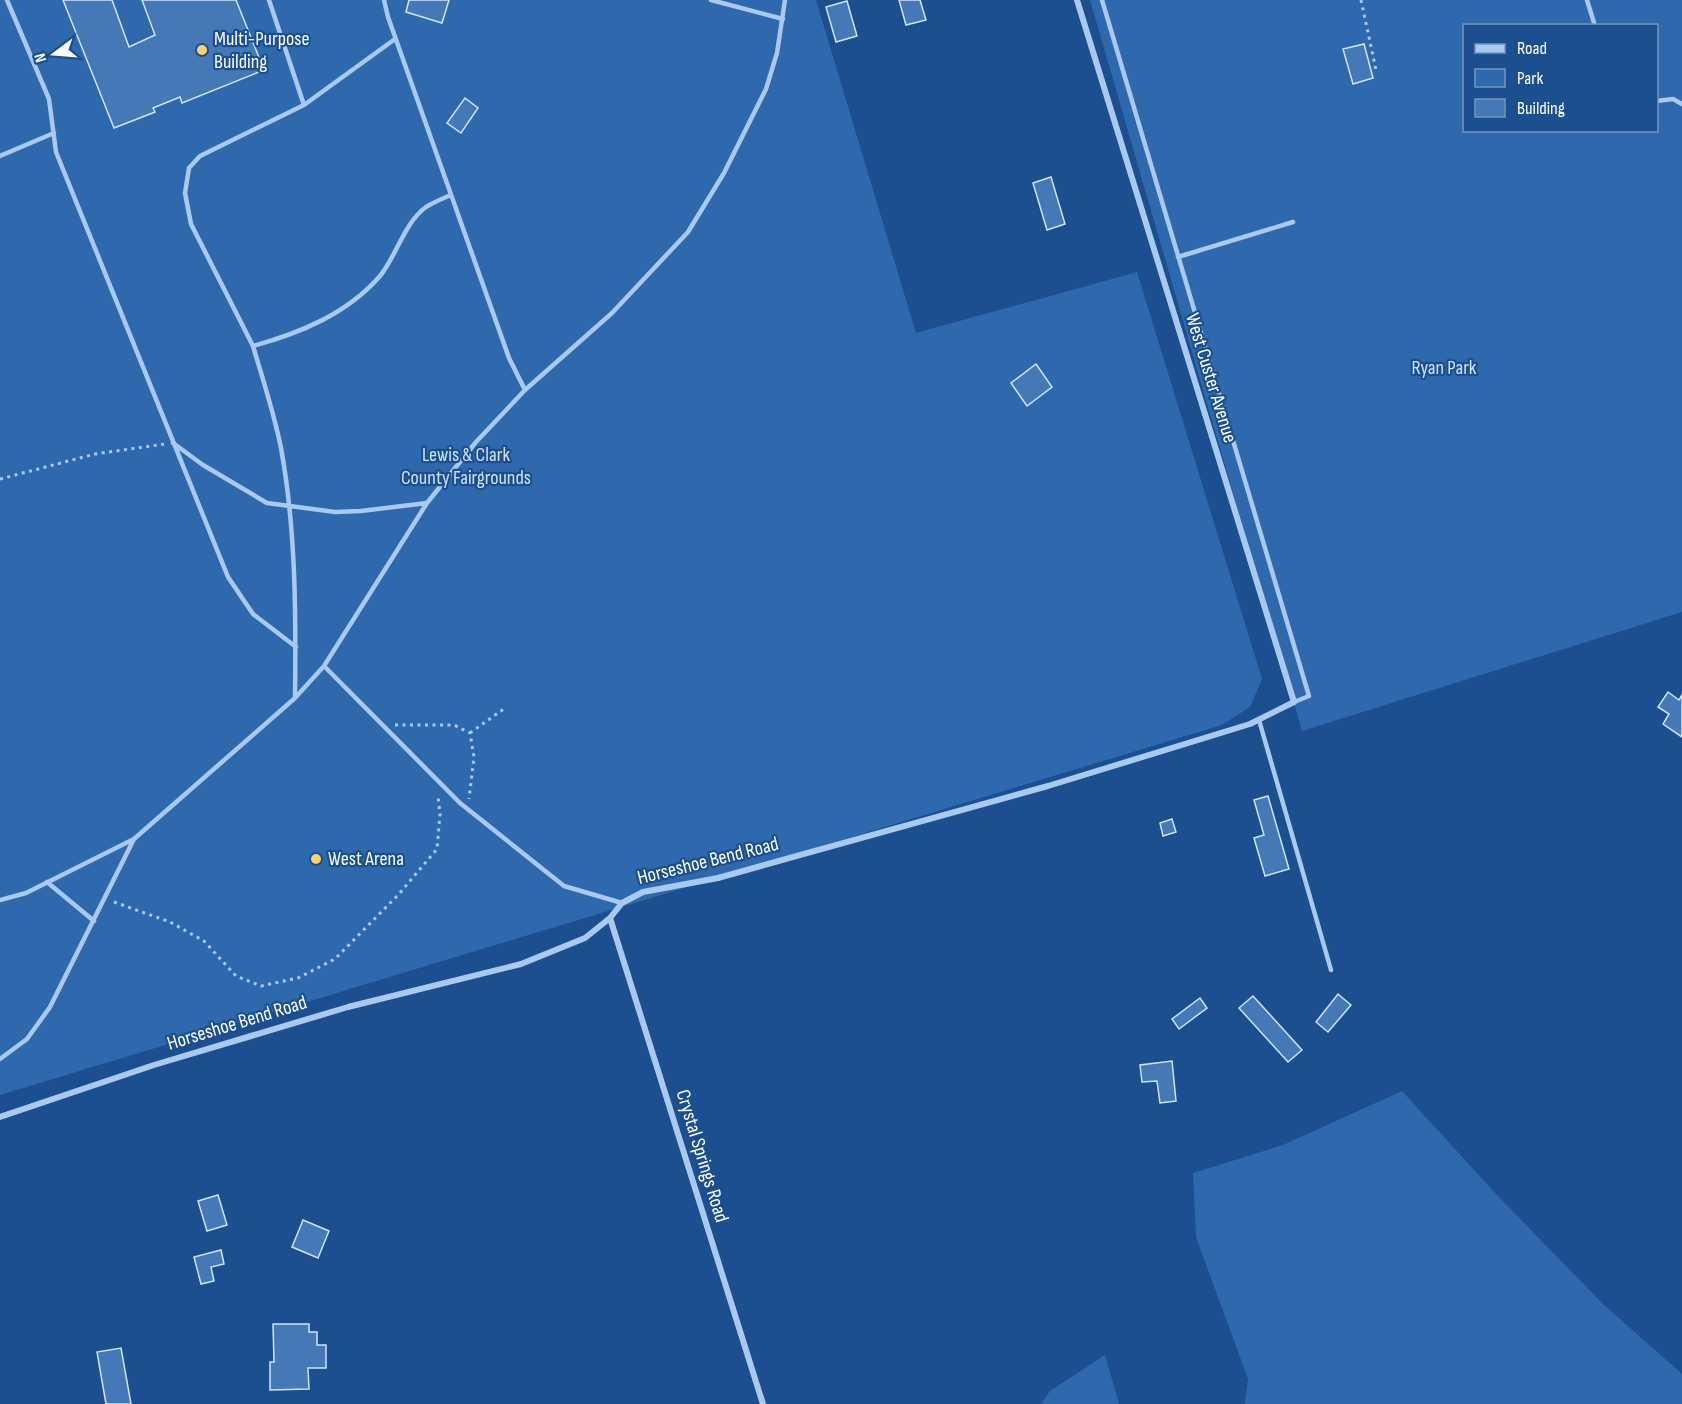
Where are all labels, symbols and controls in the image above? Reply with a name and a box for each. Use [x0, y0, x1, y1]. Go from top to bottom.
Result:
north arrow [24, 24, 84, 84]
legend [1463, 24, 1658, 132]
place label: Multi-Purpose Building [214, 27, 309, 74]
text: Road [1517, 38, 1547, 59]
marker: Multi-Purpose Building [195, 43, 209, 57]
text: N [31, 51, 51, 64]
text: Park [1517, 68, 1543, 89]
text: Building [1517, 98, 1565, 119]
street label: West Custer Avenue [1180, 310, 1242, 446]
park label: Ryan Park [1411, 356, 1477, 380]
park label: Lewis & Clark County Fairgrounds [401, 443, 531, 490]
street label: Horseshoe Bend Road [635, 832, 781, 890]
place label: West Arena [328, 847, 404, 871]
marker: West Arena [309, 852, 323, 866]
street label: Horseshoe Bend Road [164, 990, 310, 1056]
street label: Crystal Springs Road [670, 1087, 734, 1225]

